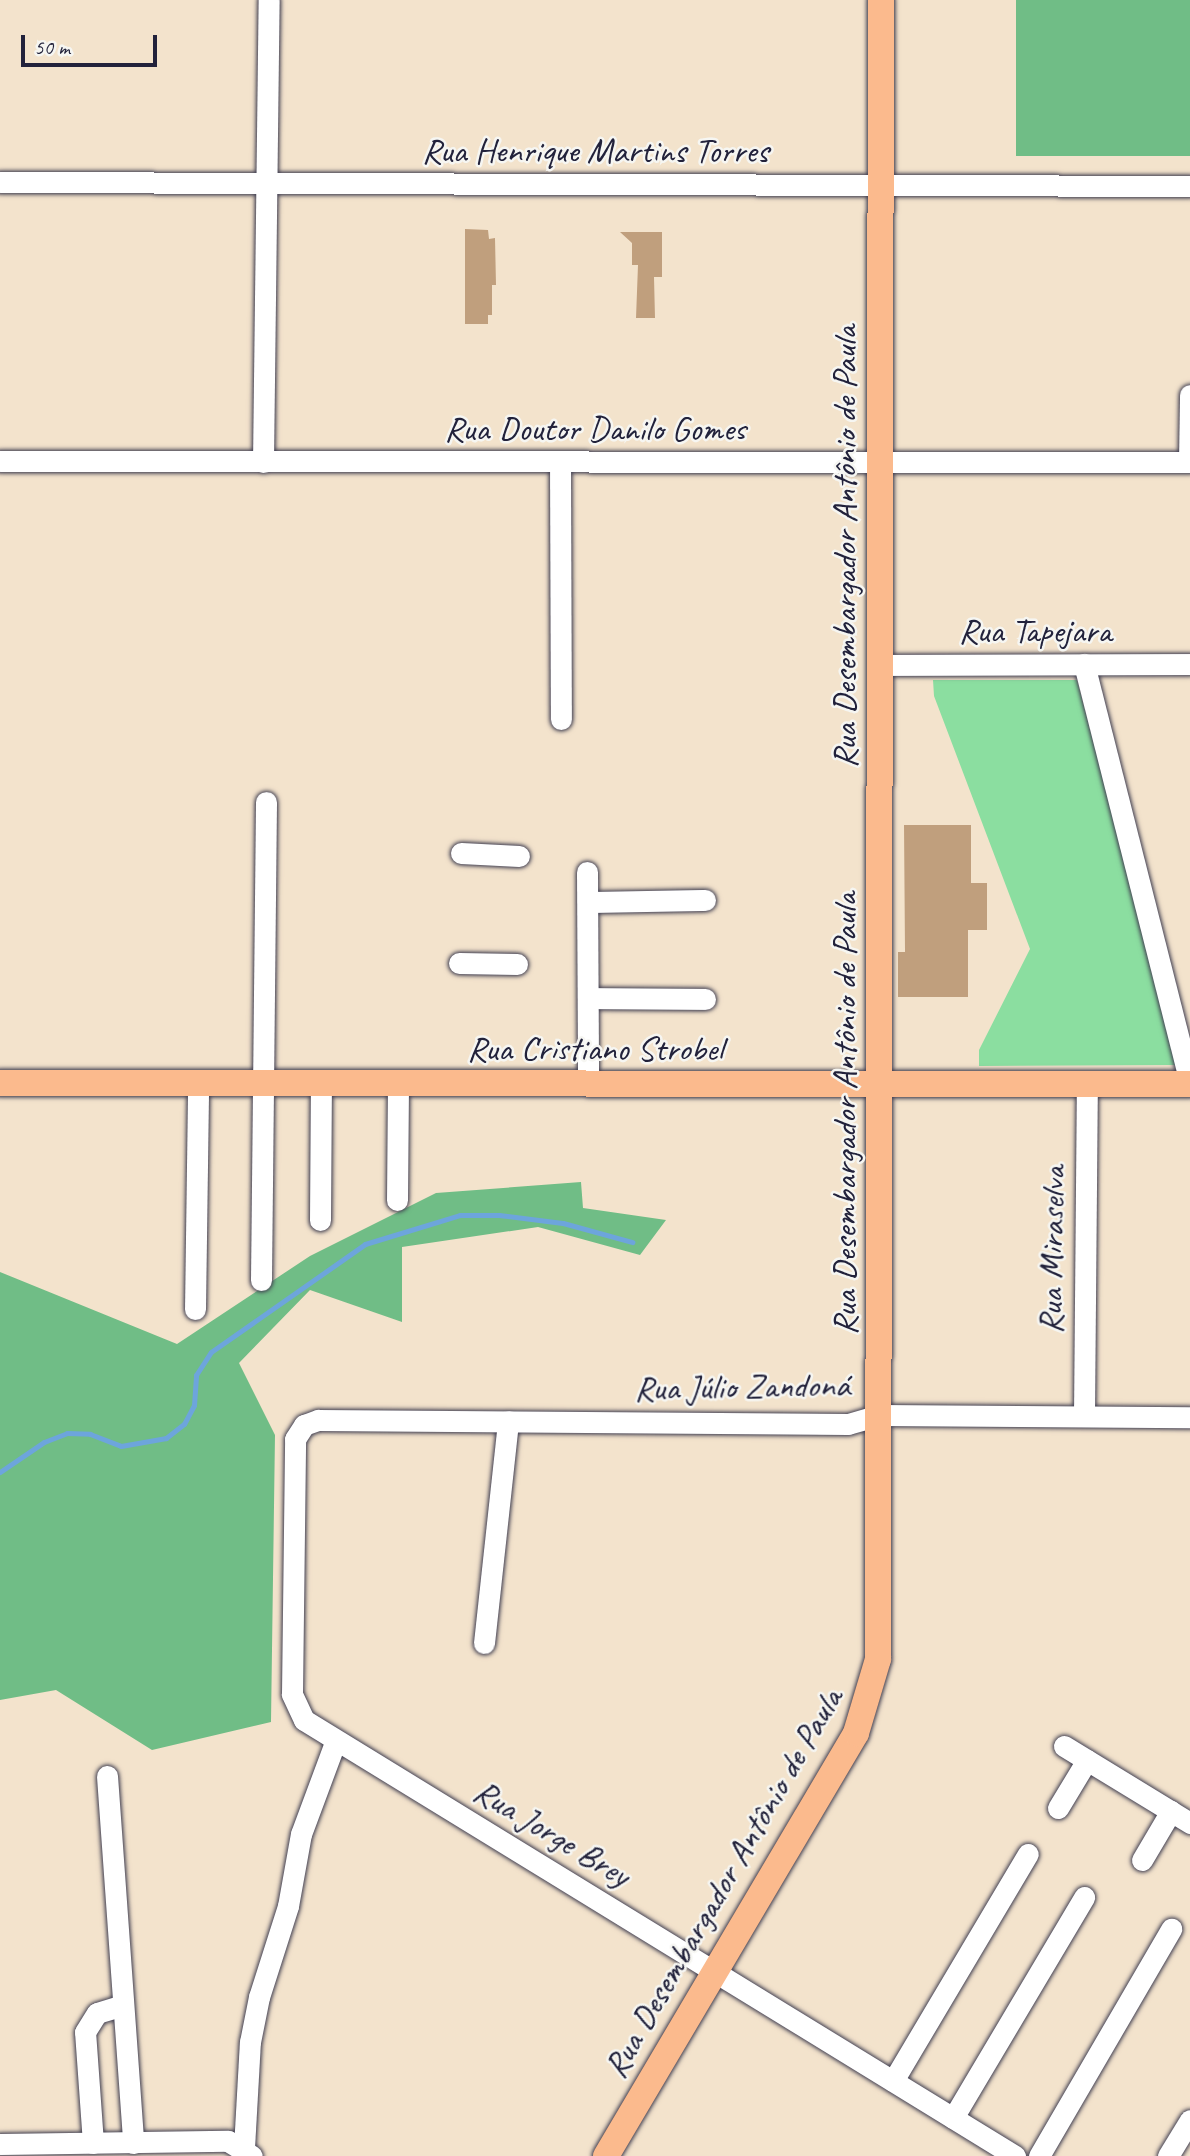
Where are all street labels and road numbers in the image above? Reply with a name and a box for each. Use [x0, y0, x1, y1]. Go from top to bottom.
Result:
street label: Rua Henrique Martins Torres [422, 130, 768, 172]
street label: Rua Desembargador Antônio de Paula [824, 325, 866, 769]
street label: Rua Doutor Danilo Gomes [445, 408, 745, 450]
street label: Rua Tapejara [957, 610, 1113, 652]
street label: Rua Desembargador Antônio de Paula [824, 892, 866, 1336]
street label: Rua Cristiano Strobel [467, 1028, 723, 1070]
street label: Rua Miraselva [1030, 1166, 1074, 1334]
street label: Rua Júlio Zandoná [634, 1364, 850, 1410]
street label: Rua Desembargador Antônio de Paula [594, 1680, 852, 2086]
street label: Rua Jorge Brey [466, 1770, 638, 1896]

